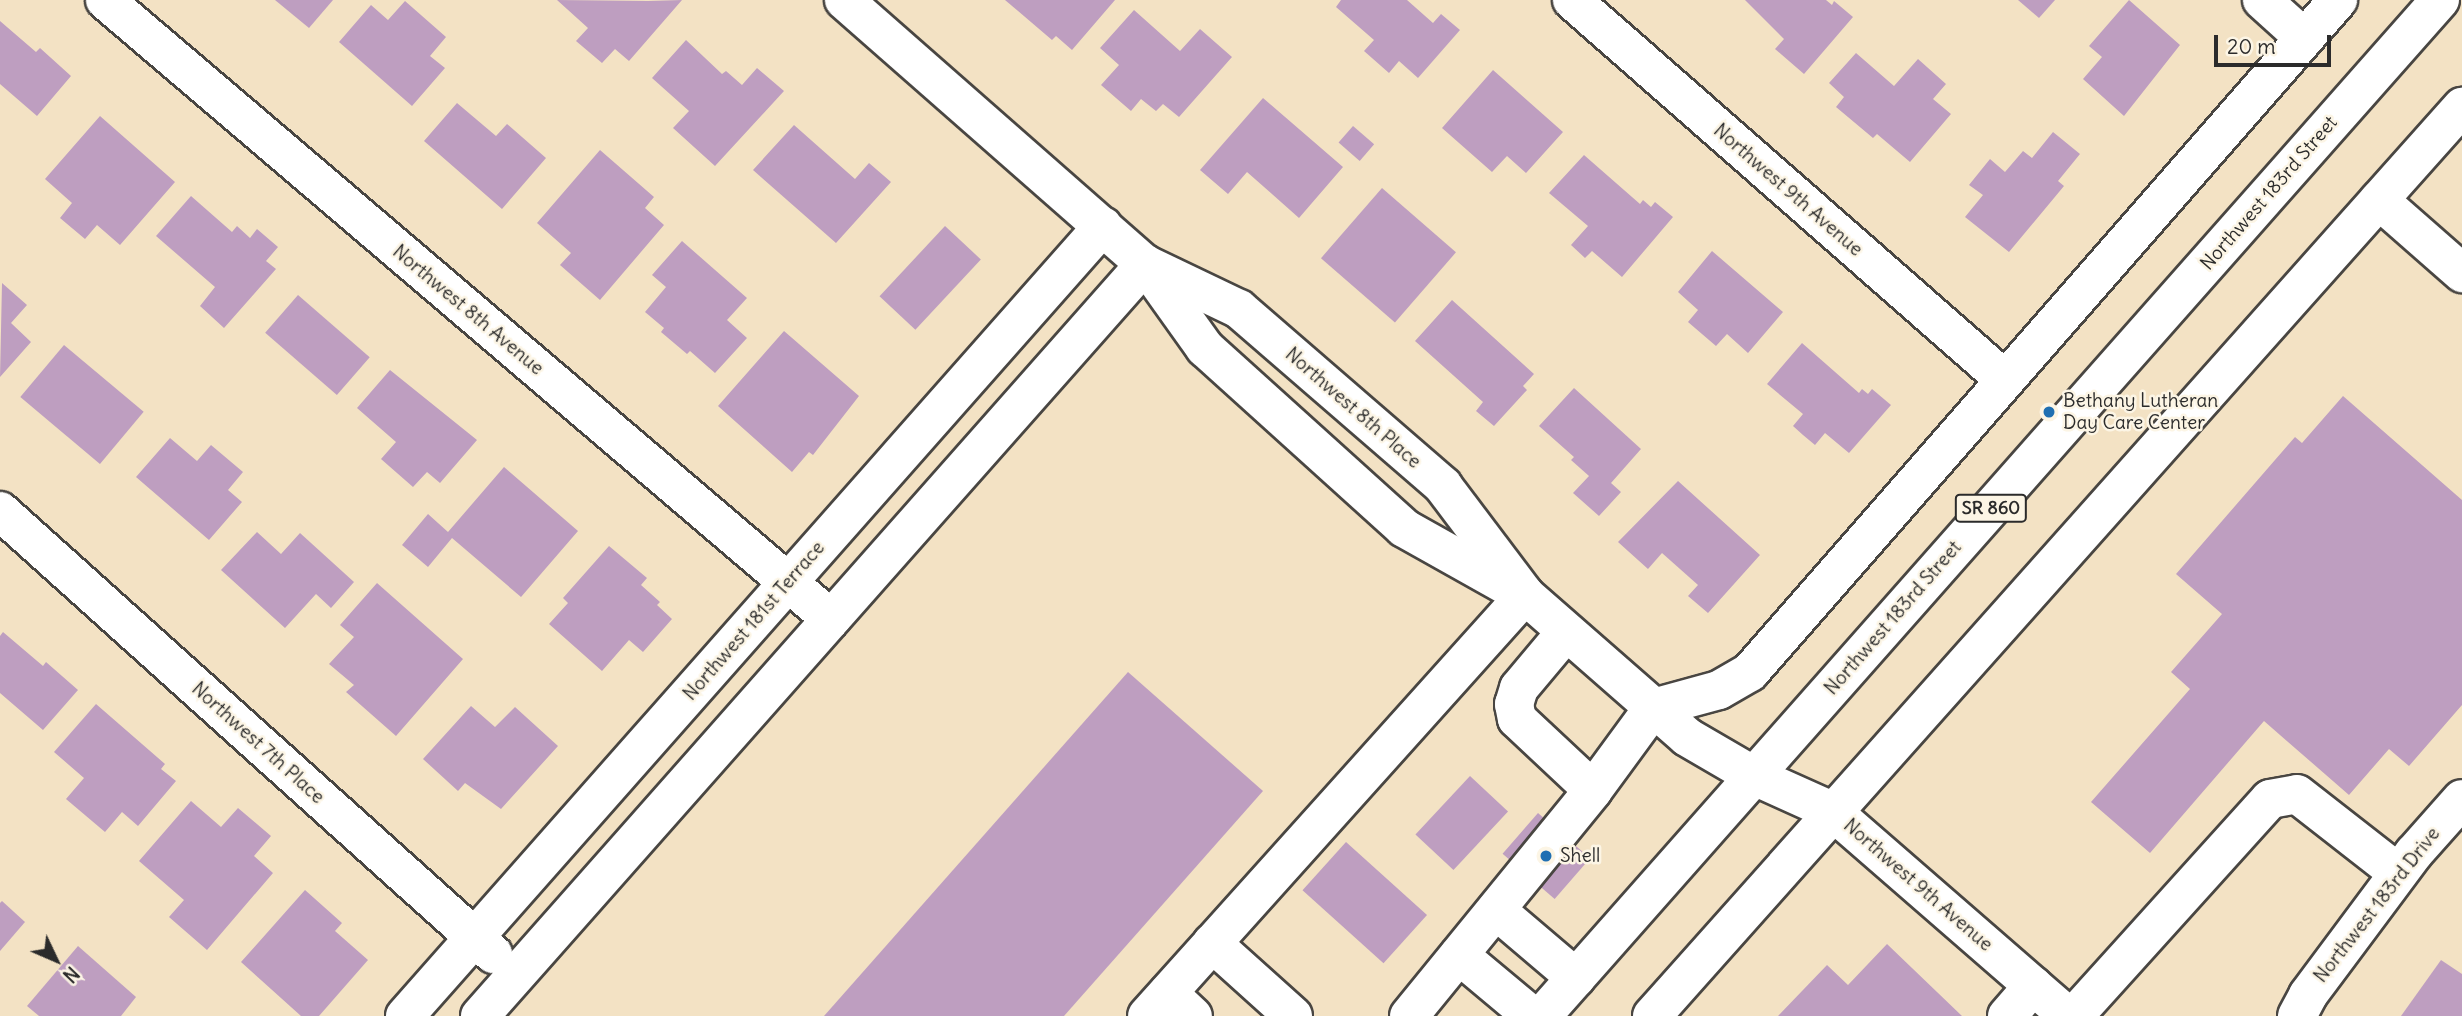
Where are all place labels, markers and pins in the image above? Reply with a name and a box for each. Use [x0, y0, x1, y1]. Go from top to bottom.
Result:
place label: Bethany Lutheran Day Care Center [2063, 390, 2218, 434]
marker: Bethany Lutheran Day Care Center [2041, 404, 2057, 420]
place label: Shell [1560, 845, 1600, 867]
marker: Shell [1538, 848, 1554, 864]

